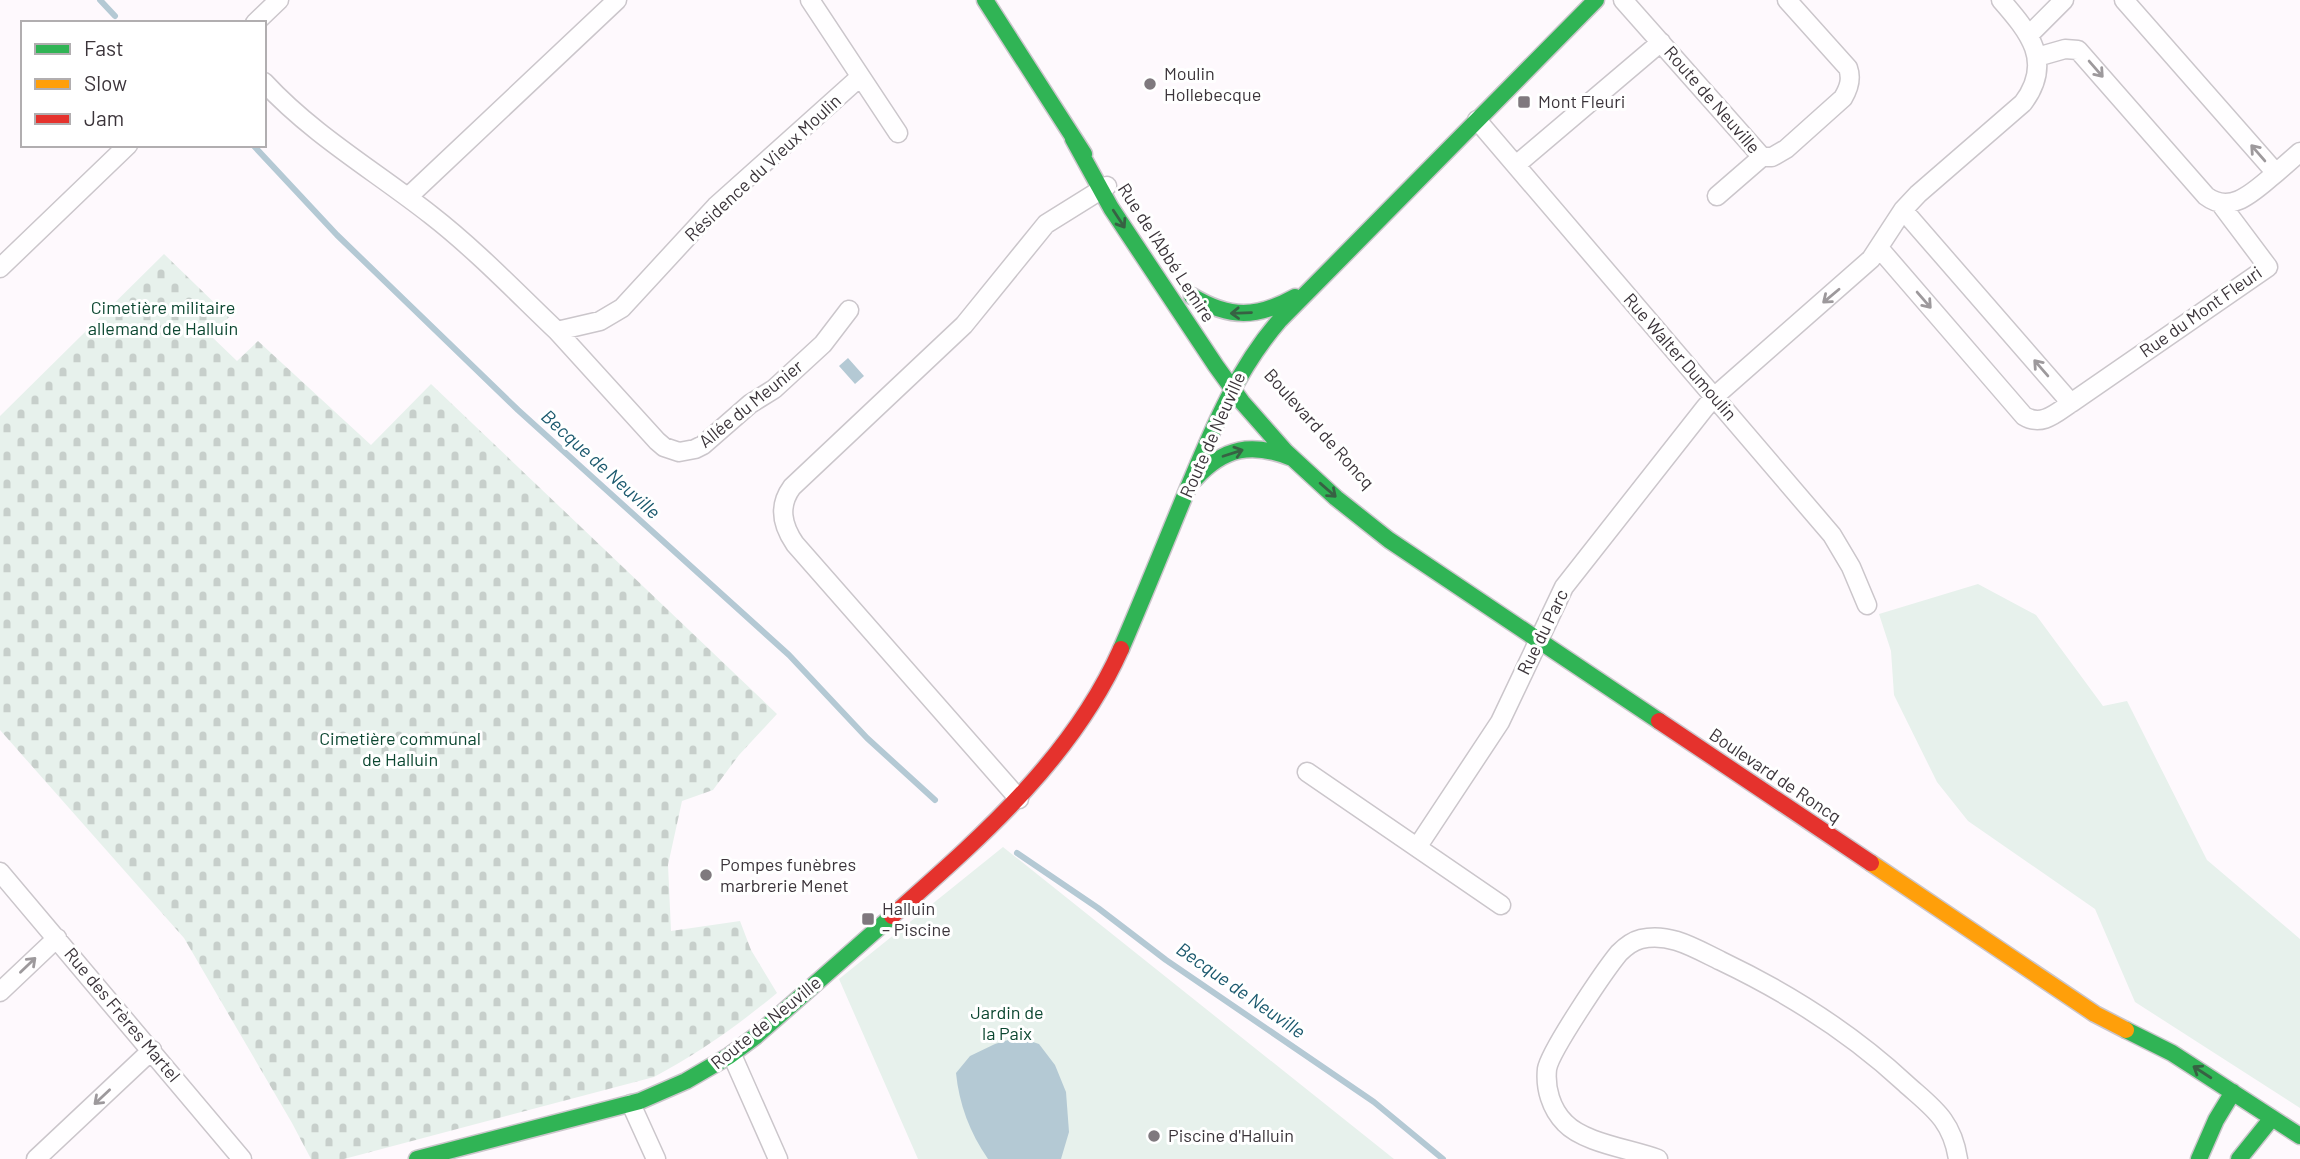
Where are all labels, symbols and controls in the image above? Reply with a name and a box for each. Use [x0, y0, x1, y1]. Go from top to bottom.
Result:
legend [21, 21, 266, 147]
text: Fast [84, 35, 124, 60]
street label: Route de Neuville [1660, 41, 1765, 158]
one-way arrow [2088, 60, 2104, 78]
place label: Moulin Hollebecque [1164, 62, 1261, 105]
text: Slow [84, 70, 127, 95]
marker: Moulin Hollebecque [1142, 76, 1158, 92]
street label: Résidence du Vieux Moulin [680, 89, 845, 245]
place label: Mont Fleuri [1538, 90, 1625, 112]
marker: Mont Fleuri [1516, 94, 1532, 110]
text: Jam [84, 105, 124, 130]
one-way arrow [2250, 144, 2266, 162]
street label: Rue de l'Abbé Lemire [1114, 179, 1220, 326]
one-way arrow [1112, 208, 1126, 228]
street label: Rue du Mont Fleuri [2135, 261, 2266, 362]
street label: Rue Walter Dumoulin [1620, 288, 1742, 424]
one-way arrow [1822, 288, 1840, 304]
one-way arrow [1916, 291, 1932, 309]
park label: Cimetière militaire allemand de Halluin [88, 296, 238, 339]
one-way arrow [1230, 307, 1253, 320]
street label: Allée du Meunier [694, 354, 807, 452]
one-way arrow [2033, 360, 2049, 378]
street label: Boulevard de Roncq [1260, 364, 1380, 493]
street label: Route de Neuville [1175, 368, 1250, 501]
water label: Becque de Neuville [537, 404, 666, 523]
one-way arrow [1221, 445, 1243, 458]
one-way arrow [1318, 482, 1336, 498]
street label: Rue du Parc [1512, 585, 1572, 678]
street label: Boulevard de Roncq [1705, 723, 1846, 827]
park label: Cimetière communal de Halluin [319, 727, 481, 770]
place label: Pompes funèbres marbrerie Menet [720, 853, 856, 896]
marker: Pompes funèbres marbrerie Menet [698, 867, 714, 883]
place label: Halluin – Piscine [882, 897, 951, 940]
marker: Halluin – Piscine [860, 911, 876, 927]
water label: Becque de Neuville [1172, 937, 1310, 1043]
street label: Rue des Frères Martel [60, 943, 185, 1086]
one-way arrow [19, 956, 36, 973]
street label: Route de Neuville [706, 971, 825, 1073]
park label: Jardin de la Paix [970, 1001, 1044, 1044]
one-way arrow [2193, 1064, 2212, 1079]
one-way arrow [94, 1088, 111, 1105]
place label: Piscine d'Halluin [1168, 1124, 1294, 1146]
marker: Piscine d'Halluin [1146, 1128, 1162, 1144]

